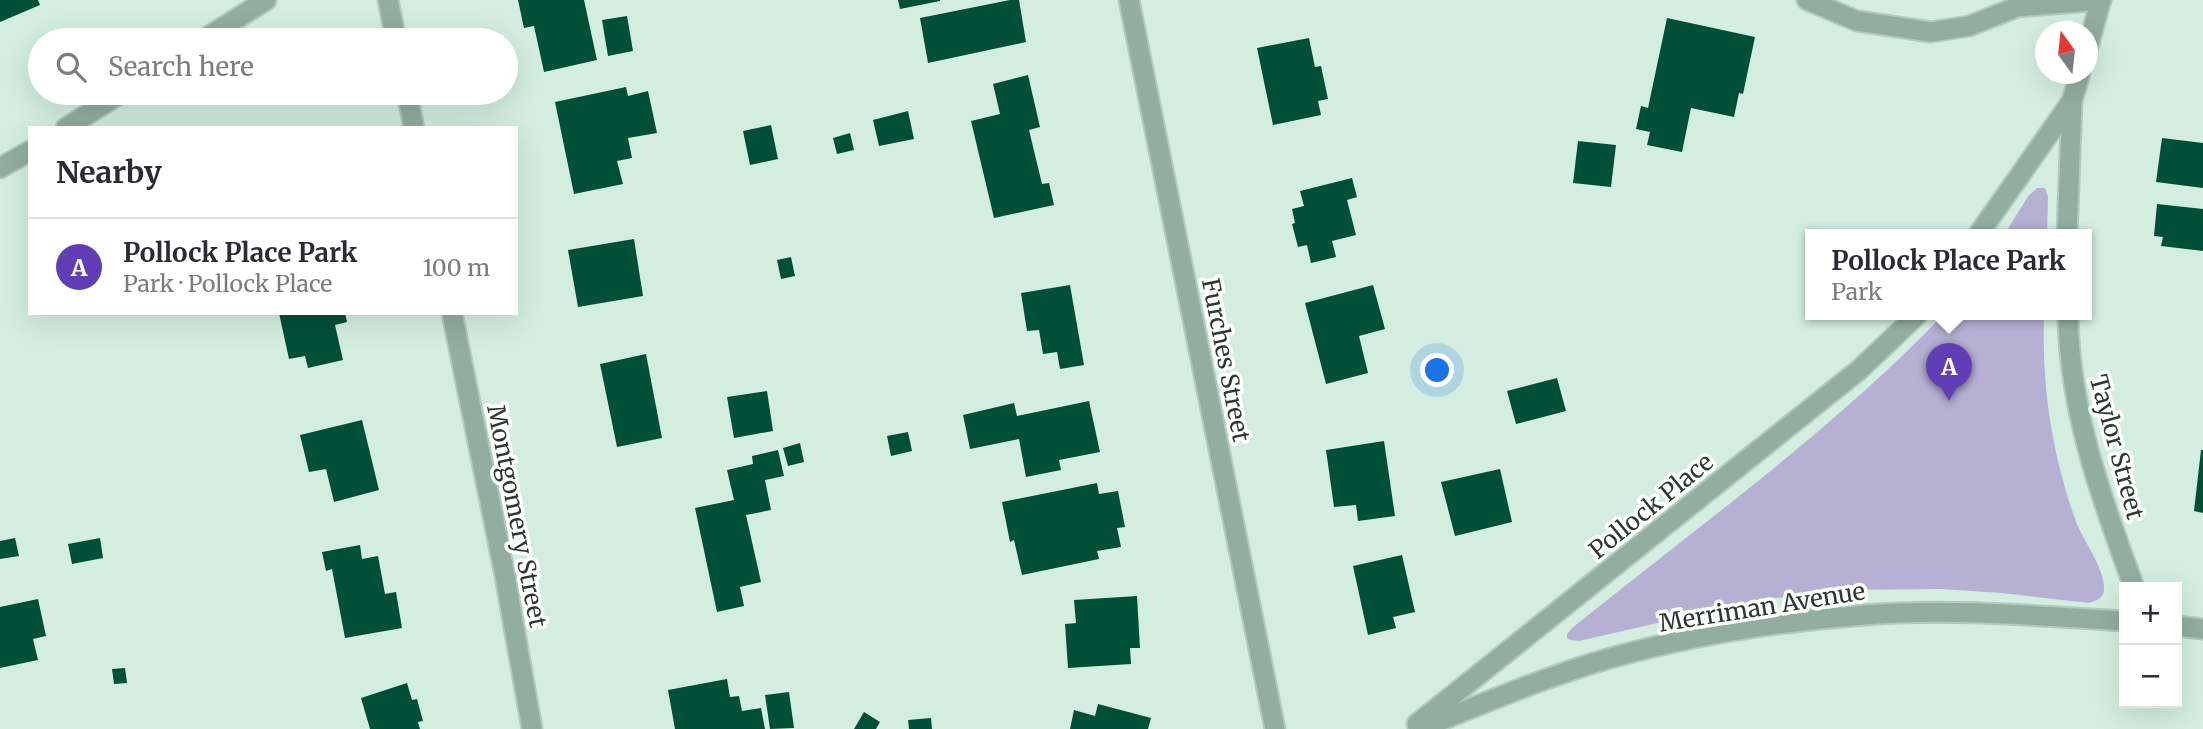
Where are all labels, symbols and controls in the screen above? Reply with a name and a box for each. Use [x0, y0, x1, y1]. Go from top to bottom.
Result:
north arrow [2035, 21, 2098, 84]
search box [28, 28, 518, 105]
icon: search [52, 48, 90, 86]
text: Search here [108, 50, 254, 83]
text: Nearby [56, 153, 162, 191]
popup [1805, 229, 2092, 320]
text: Pollock Place Park [123, 236, 357, 269]
text: Pollock Place Park [1831, 244, 2066, 277]
text: A [71, 253, 87, 282]
text: 100 m [422, 253, 490, 282]
text: Park · Pollock Place [123, 269, 332, 298]
street label: Furches Street [1195, 276, 1257, 445]
text: Park [1831, 277, 1882, 306]
pin: A [1926, 343, 1972, 401]
your location [1420, 353, 1454, 387]
street label: Taylor Street [2083, 371, 2151, 523]
street label: Montgomery Street [480, 402, 554, 631]
street label: Pollock Place [1583, 446, 1719, 566]
street label: Merriman Avenue [1657, 575, 1867, 639]
map controls [2119, 582, 2182, 708]
button: + [2119, 582, 2182, 645]
button: − [2119, 645, 2182, 708]

